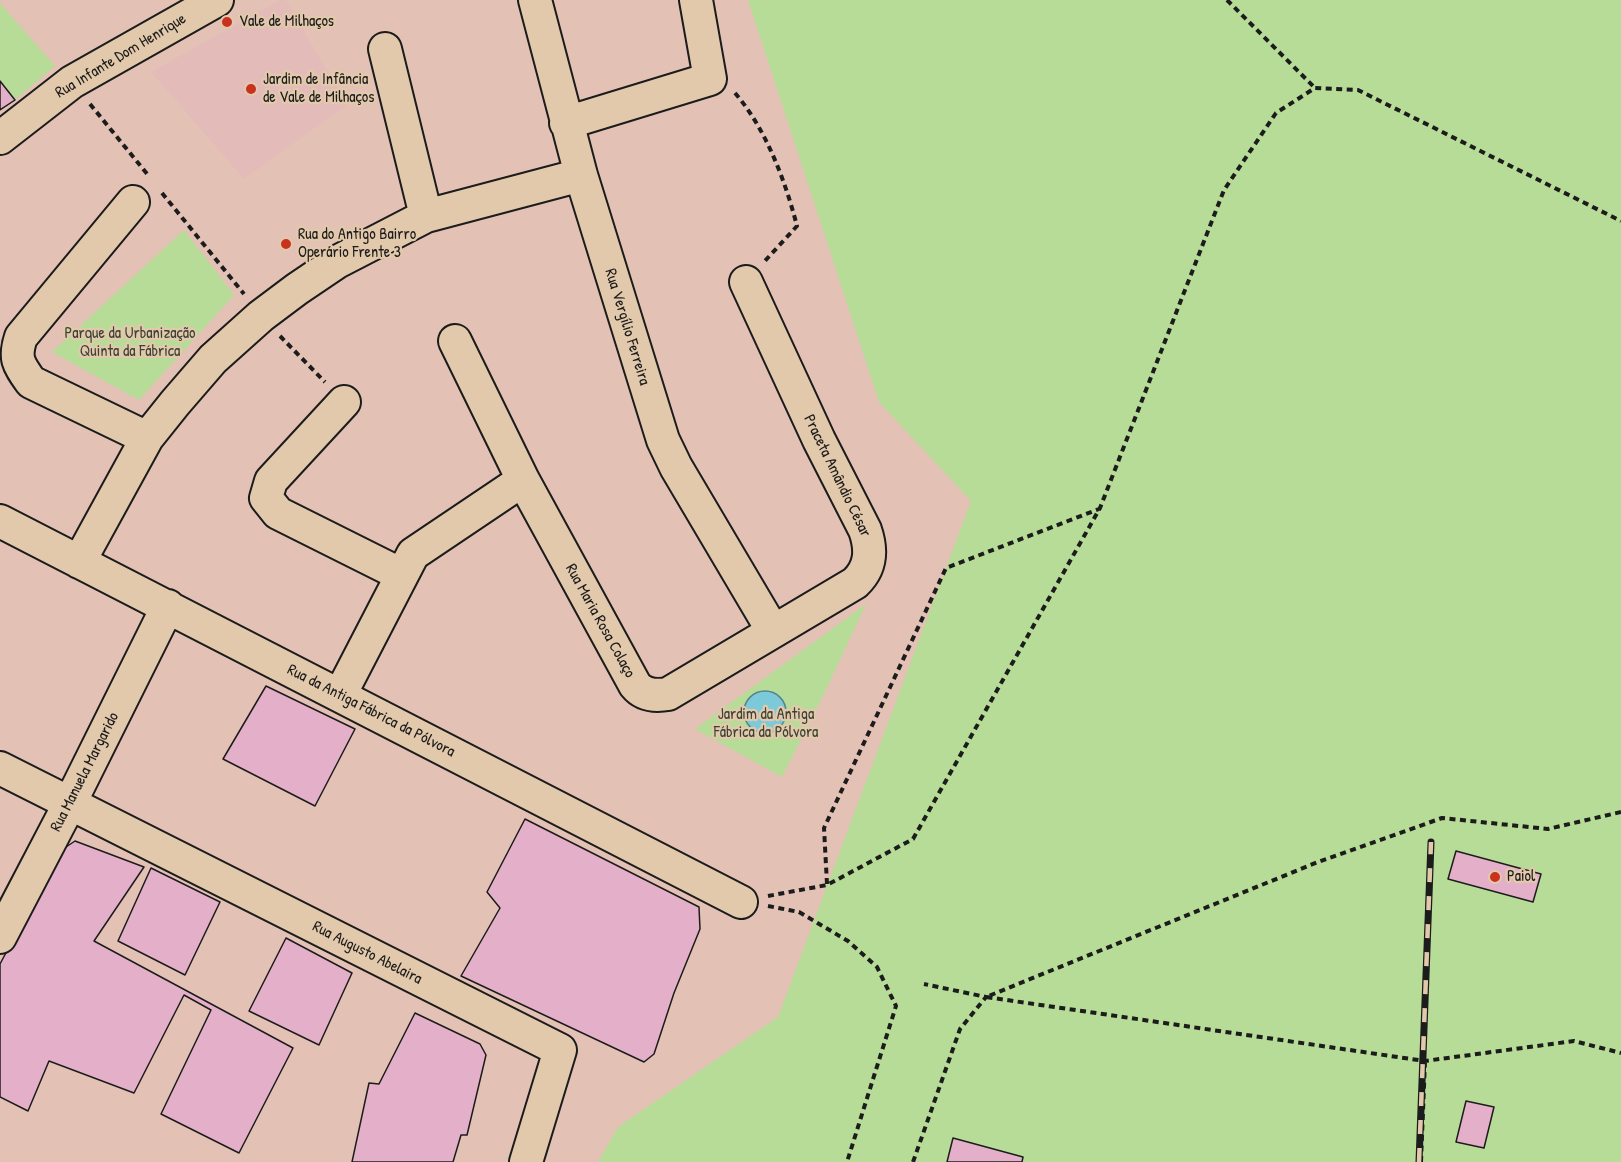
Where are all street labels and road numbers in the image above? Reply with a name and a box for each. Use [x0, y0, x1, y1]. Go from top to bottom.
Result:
street label: Rua Infante Dom Henrique [52, 9, 190, 103]
street label: Rua Vergílio Ferreira [600, 266, 654, 388]
street label: Praceta Amândio César [799, 412, 875, 540]
street label: Rua Maria Rosa Colaço [561, 561, 639, 681]
street label: Rua da Antiga Fábrica da Pólvora [284, 660, 458, 762]
street label: Rua Manuela Margarido [47, 709, 123, 835]
street label: Rua Augusto Abelaira [309, 917, 425, 989]

